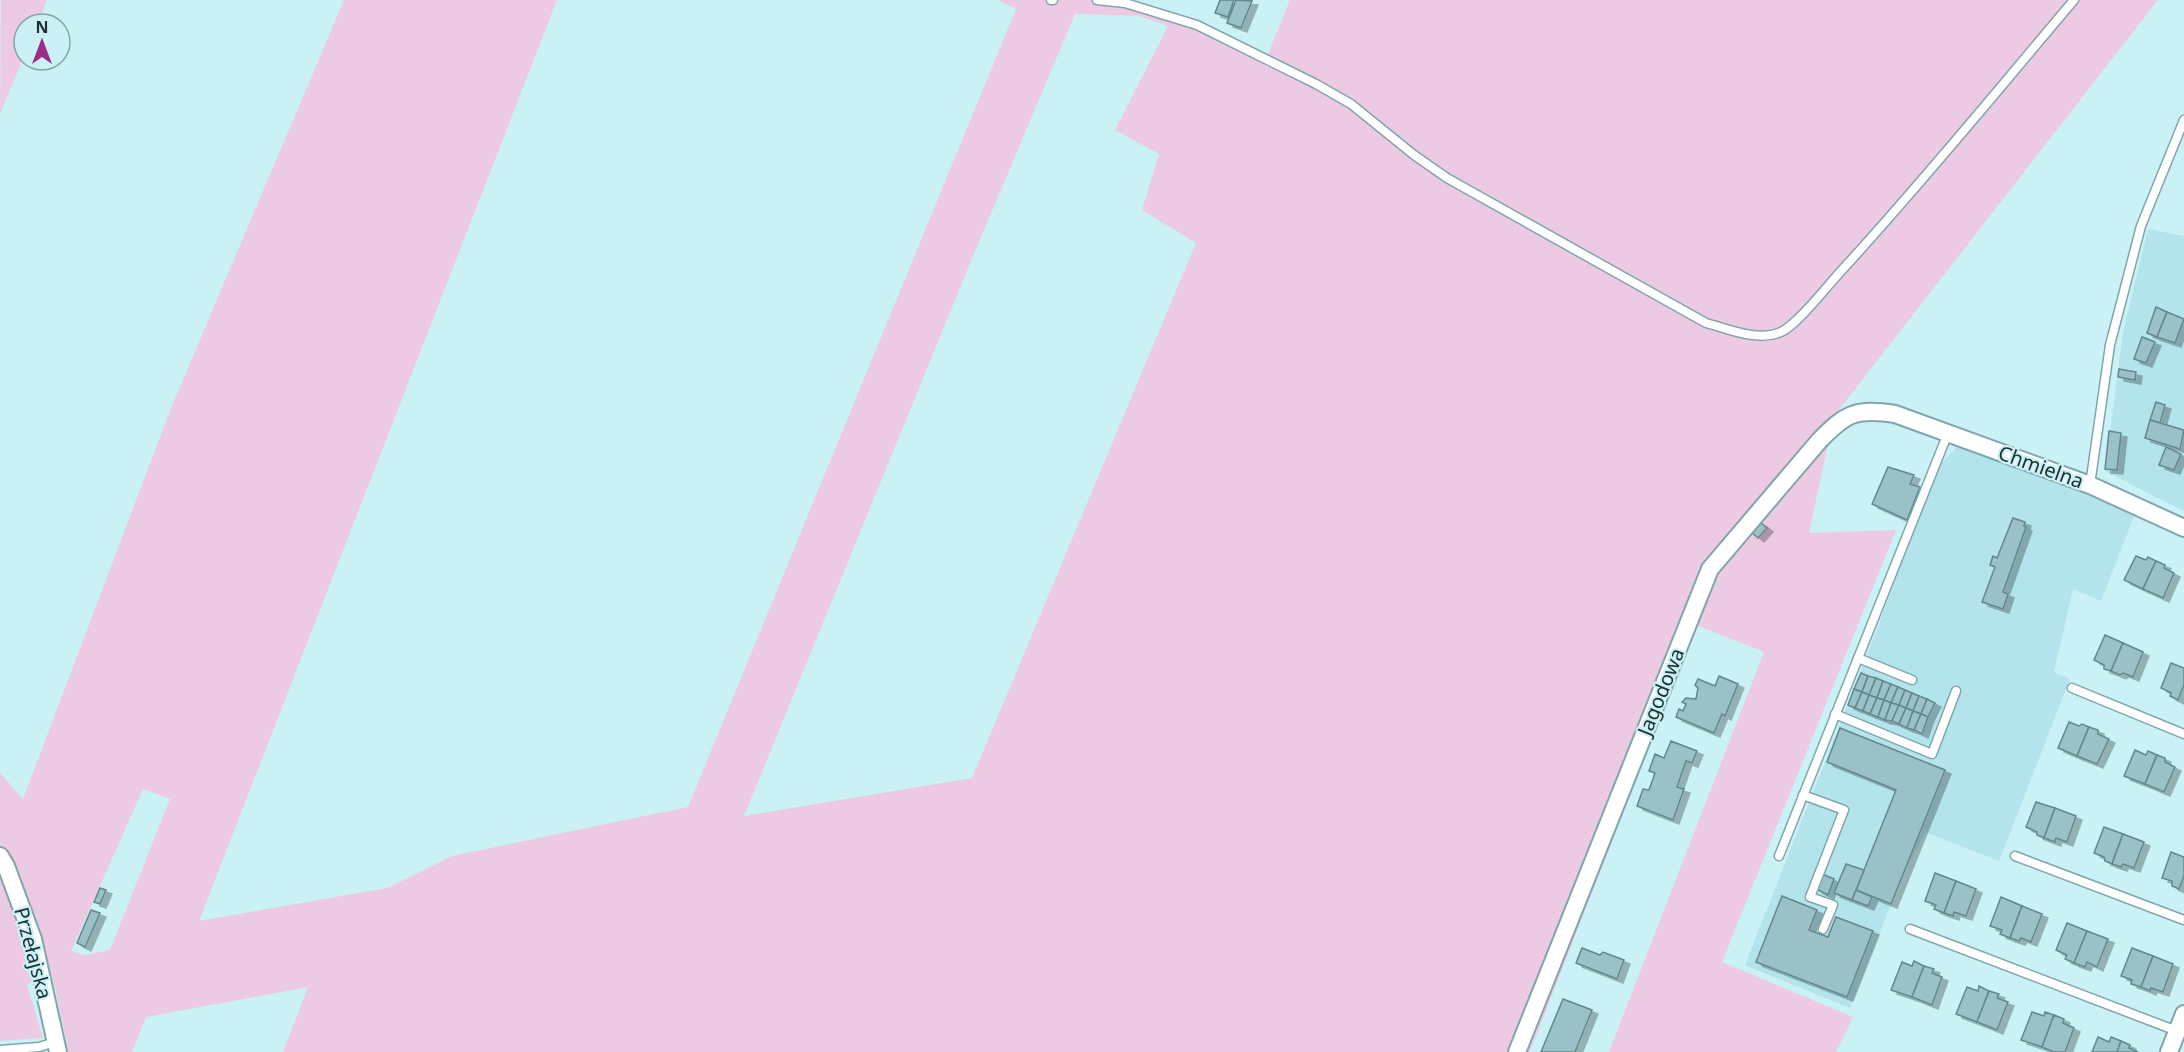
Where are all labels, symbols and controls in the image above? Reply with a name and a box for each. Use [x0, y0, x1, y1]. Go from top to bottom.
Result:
north arrow [12, 12, 72, 72]
text: N [35, 16, 49, 38]
street label: Chmielna [1995, 439, 2088, 494]
street label: Jagodowa [1630, 644, 1690, 741]
street label: Przełajska [8, 904, 59, 1002]

